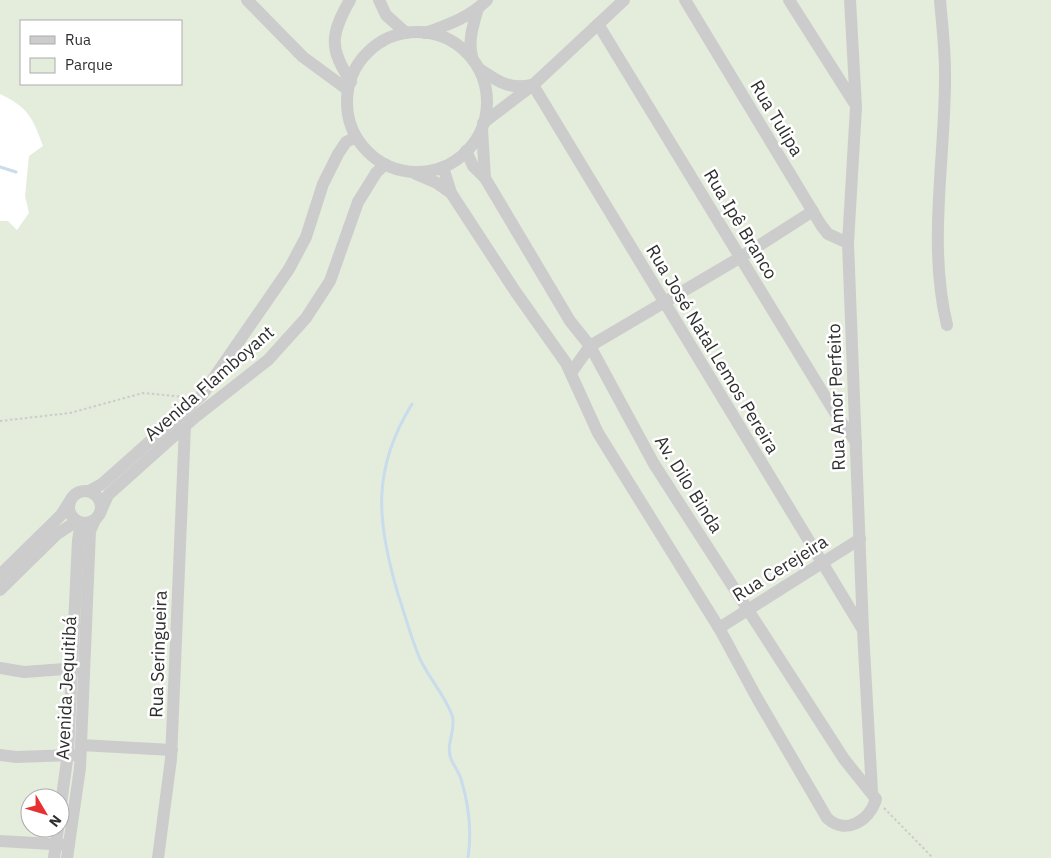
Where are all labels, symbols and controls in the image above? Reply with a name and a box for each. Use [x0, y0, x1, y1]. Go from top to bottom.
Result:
legend [20, 20, 182, 85]
text: Rua [65, 30, 91, 49]
text: Parque [65, 55, 113, 74]
street label: Rua Tulipa [745, 76, 809, 161]
street label: Rua Ipê Branco [699, 165, 783, 283]
street label: Rua José Natal Lemos Pereira [641, 240, 785, 458]
street label: Avenida Flamboyant [139, 320, 279, 446]
street label: Rua Amor Perfeito [822, 323, 850, 471]
street label: Av. Dilo Binda [650, 431, 728, 537]
street label: Rua Cerejeira [728, 529, 832, 606]
street label: Rua Seringueira [144, 590, 172, 718]
street label: Avenida Jequitibá [51, 615, 81, 760]
north arrow [20, 788, 70, 838]
text: N [45, 811, 65, 831]

